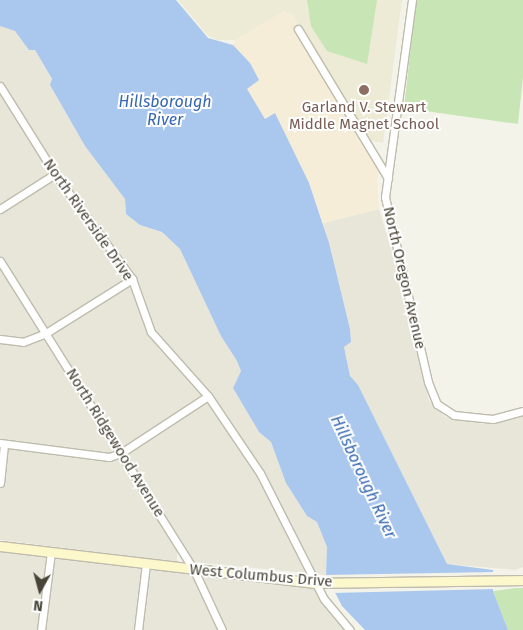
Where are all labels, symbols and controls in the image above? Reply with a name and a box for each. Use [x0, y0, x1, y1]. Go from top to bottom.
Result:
marker: Garland V. Stewart Middle Magnet School [358, 84, 370, 96]
water label: Hillsborough River [118, 92, 212, 130]
place label: Garland V. Stewart Middle Magnet School [289, 98, 439, 133]
street label: North Riverside Drive [39, 156, 137, 284]
street label: North Oregon Avenue [379, 205, 429, 351]
street label: North Ridgewood Avenue [62, 365, 168, 521]
water label: Hillsborough River [326, 413, 400, 541]
street label: West Columbus Drive [189, 561, 333, 591]
north arrow [15, 565, 65, 615]
text: N [32, 596, 44, 614]

